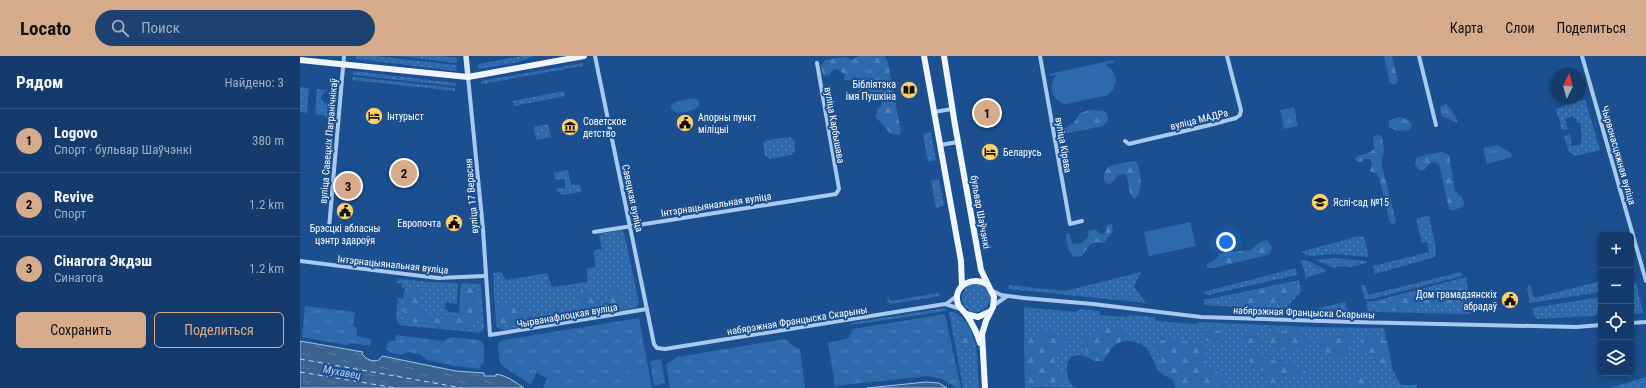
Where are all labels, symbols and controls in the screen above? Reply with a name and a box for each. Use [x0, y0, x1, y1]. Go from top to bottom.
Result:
search box [95, 10, 375, 46]
text: Locato [20, 17, 71, 40]
icon: search [109, 17, 131, 39]
text: Поиск [141, 19, 180, 37]
text: Карта [1450, 20, 1483, 36]
text: Слои [1505, 20, 1535, 36]
text: Поделиться [1557, 20, 1626, 36]
north arrow [1550, 68, 1586, 104]
text: Рядом [16, 72, 63, 92]
text: Найдено: 3 [224, 75, 284, 90]
street label: вуліца Савецкіх Пагранічнікаў [318, 78, 339, 204]
place label: Бібліятэка імя Пушкіна [846, 79, 896, 102]
library icon: Бібліятэка імя Пушкіна [899, 80, 919, 100]
street label: вуліца Карбышава [822, 86, 847, 164]
pin: 1 [974, 98, 1000, 128]
street label: Чырвонасцяжная вуліца [1599, 104, 1638, 206]
hotel icon: Інтурыст [364, 106, 384, 126]
street label: вуліца МАДРа [1169, 107, 1229, 132]
place label: Інтурыст [387, 111, 424, 122]
place label: Апорны пункт міліцыі [698, 112, 756, 135]
public building icon: Апорны пункт міліцыі [675, 113, 695, 133]
place label: Советское детство [583, 116, 627, 139]
street label: вуліца Кірава [1053, 116, 1074, 174]
museum icon: Советское детство [560, 117, 580, 137]
text: Logovo [54, 124, 98, 142]
text: 1 [26, 133, 32, 148]
text: 380 m [252, 133, 284, 148]
text: Спорт · бульвар Шаўчэнкі [54, 142, 192, 157]
hotel icon: Беларусь [980, 142, 1000, 162]
place label: Беларусь [1003, 147, 1042, 158]
pin: 2 [391, 158, 417, 188]
street label: вуліца 17 Верасня [463, 158, 480, 234]
street label: Савецкая вуліца [620, 163, 645, 233]
pin: 3 [335, 171, 361, 201]
street label: бульвар Шаўчэнкі [969, 174, 992, 250]
text: Revive [54, 188, 94, 206]
street label: Інтэрнацыянальная вуліца [660, 190, 772, 219]
school or university icon: Яслі-сад №15 [1310, 192, 1330, 212]
text: 2 [26, 197, 32, 212]
text: 1.2 km [249, 197, 284, 212]
place label: Яслі-сад №15 [1333, 197, 1389, 208]
public building icon: Брэсцкі абласны цэнтр здароўя [335, 201, 355, 221]
text: Спорт [54, 206, 86, 221]
public building icon: Европочта [444, 213, 464, 233]
place label: Европочта [397, 218, 441, 229]
place label: Брэсцкі абласны цэнтр здароўя [310, 223, 380, 246]
your location [1216, 232, 1236, 252]
map controls [1598, 232, 1634, 376]
button: + [1598, 232, 1634, 268]
text: Сінагога Экдэш [54, 252, 152, 270]
street label: Інтэрнацыянальная вуліца [337, 253, 449, 276]
text: 3 [26, 261, 32, 276]
text: 1.2 km [249, 261, 284, 276]
button: − [1598, 268, 1634, 304]
text: Синагога [54, 270, 103, 285]
place label: Дом грамадзянскіх абрадаў [1416, 289, 1498, 312]
public building icon: Дом грамадзянскіх абрадаў [1500, 290, 1520, 310]
street label: Чырванафлоцкая вуліца [516, 301, 619, 330]
street label: набярэжная Францыска Скарыны [726, 303, 868, 337]
street label: набярэжная Францыска Скарыны [1233, 304, 1375, 320]
button: locate [1598, 304, 1634, 340]
button: Сохранить [16, 312, 146, 348]
button: Поделиться [154, 312, 284, 348]
button: layers [1598, 340, 1634, 376]
water label: Мухавец [322, 363, 362, 382]

